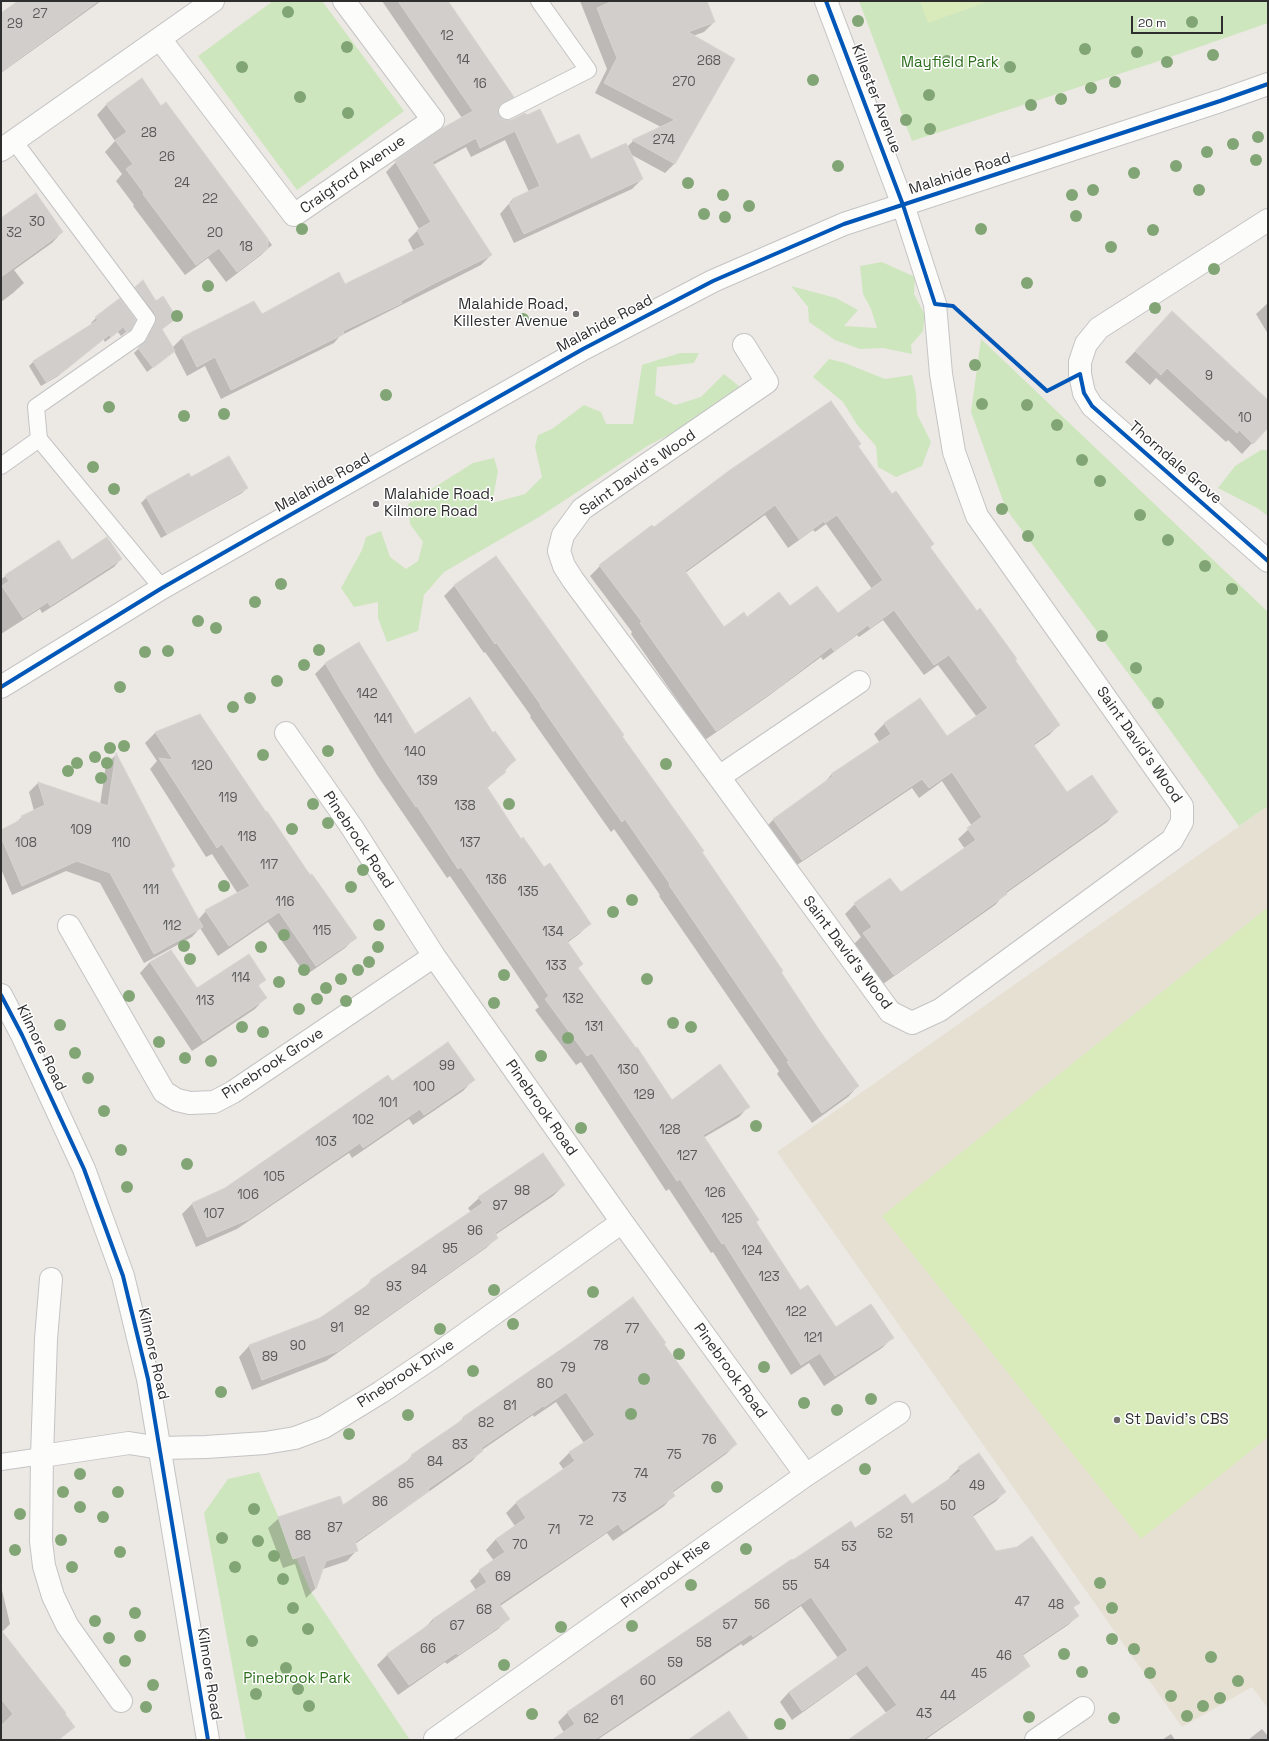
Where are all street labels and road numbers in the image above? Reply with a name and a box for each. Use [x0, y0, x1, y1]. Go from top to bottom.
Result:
street label: Killester Avenue [847, 42, 905, 156]
street label: Craigford Avenue [297, 132, 409, 218]
street label: Malahide Road [907, 149, 1013, 199]
street label: Malahide Road [554, 291, 656, 357]
street label: Thorndale Grove [1125, 418, 1225, 508]
street label: Saint David's Wood [577, 426, 699, 520]
street label: Malahide Road [272, 449, 374, 517]
street label: Saint David's Wood [1092, 684, 1186, 806]
street label: Pinebrook Road [319, 788, 397, 892]
street label: Saint David's Wood [798, 893, 896, 1013]
street label: Kilmore Road [12, 1002, 70, 1094]
street label: Pinebrook Grove [219, 1025, 327, 1103]
street label: Pinebrook Road [501, 1057, 581, 1159]
street label: Kilmore Road [134, 1306, 172, 1402]
street label: Pinebrook Road [689, 1320, 771, 1422]
street label: Pinebrook Drive [354, 1336, 458, 1412]
street label: Pinebrook Rise [618, 1536, 714, 1612]
street label: Kilmore Road [193, 1626, 225, 1722]

